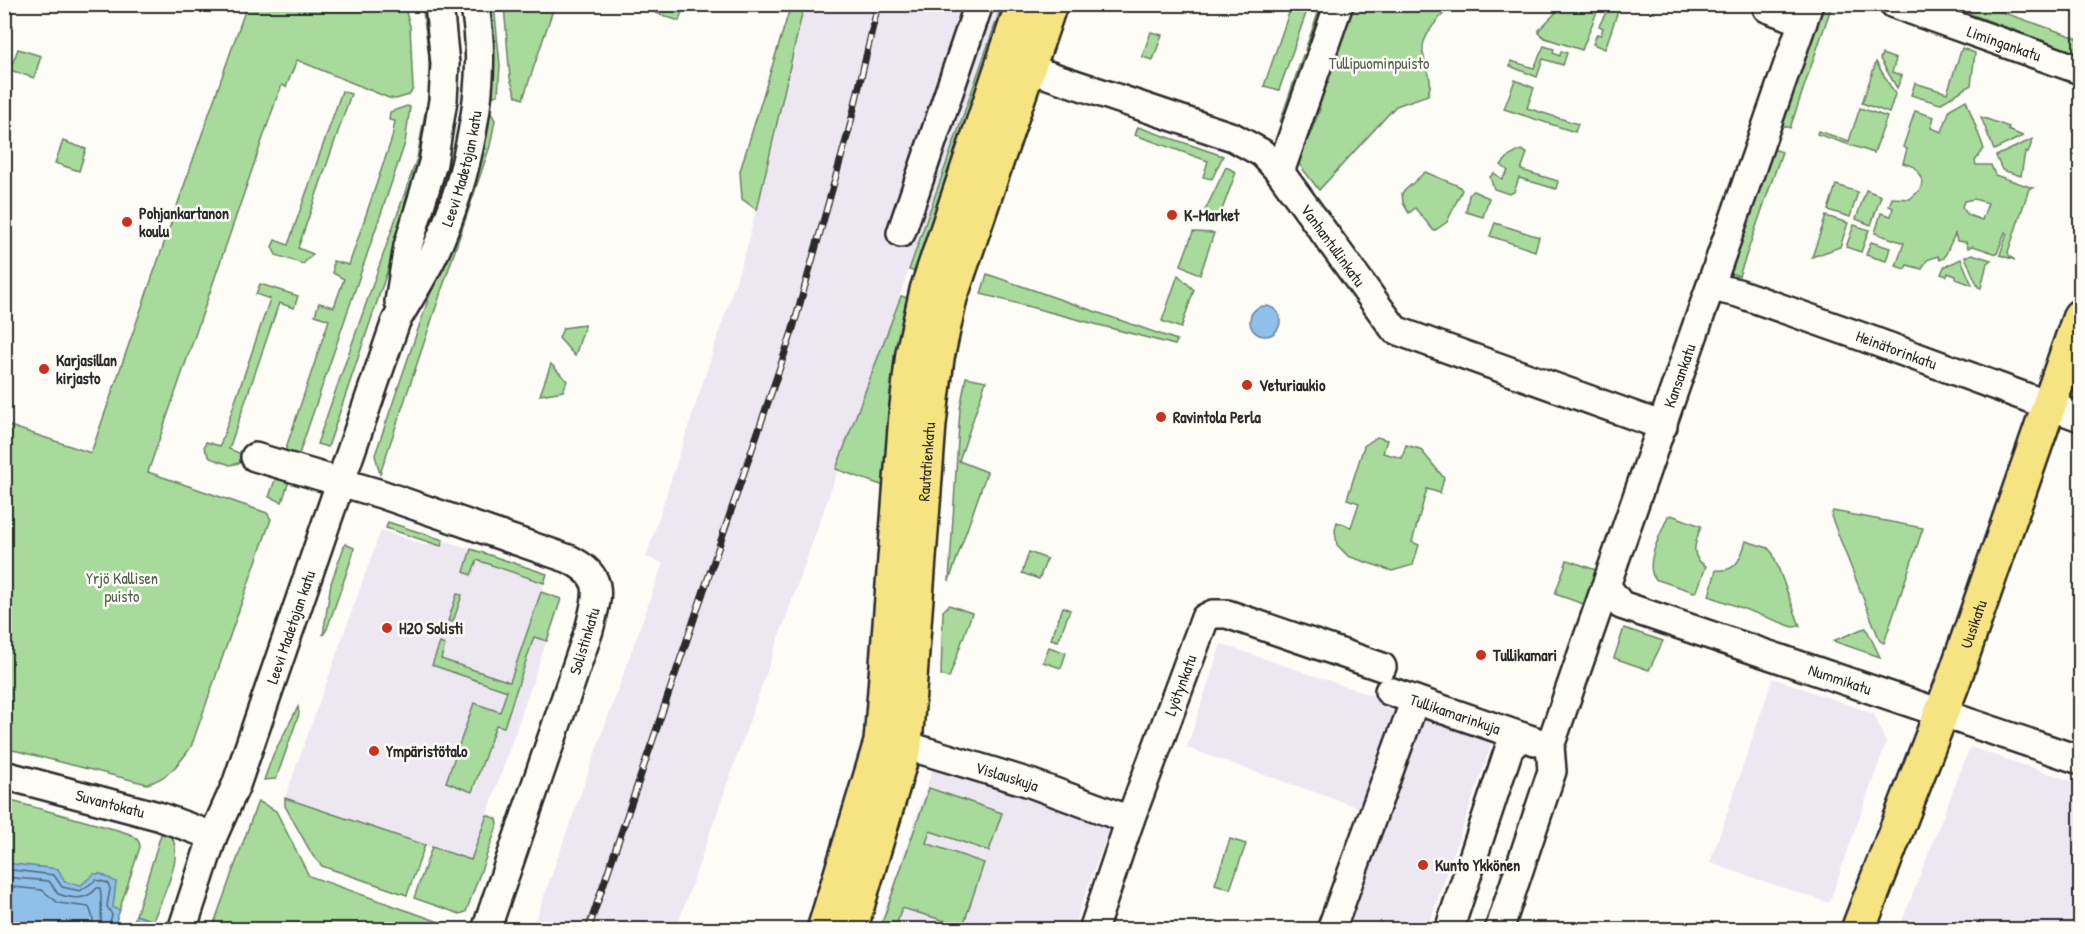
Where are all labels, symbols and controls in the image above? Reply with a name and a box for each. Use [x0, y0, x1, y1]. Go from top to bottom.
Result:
street label: Limingankatu [1964, 20, 2045, 67]
park label: Tullipuominpuisto [1329, 52, 1430, 74]
street label: Leevi Madetojan katu [436, 109, 487, 229]
street label: Vanhantullinkatu [1296, 199, 1371, 291]
place label: Pohjankartanon koulu [139, 202, 229, 242]
place label: K-Market [1184, 204, 1240, 226]
marker: K-Market [1165, 208, 1179, 222]
marker: Pohjankartanon koulu [120, 215, 134, 229]
street label: Heinätorinkatu [1853, 324, 1941, 375]
street label: Kansankatu [1658, 340, 1701, 411]
place label: Karjasillan kirjasto [56, 349, 117, 389]
marker: Karjasillan kirjasto [37, 362, 51, 376]
place label: Veturiaukio [1259, 374, 1326, 396]
marker: Veturiaukio [1240, 378, 1254, 392]
place label: Ravintola Perla [1173, 406, 1261, 428]
marker: Ravintola Perla [1154, 410, 1168, 424]
street label: Rautatienkatu [912, 421, 940, 502]
park label: Yrjö Kallisen puisto [86, 567, 158, 607]
street label: Leevi Madetojan katu [261, 567, 320, 687]
street label: Uusikatu [1955, 596, 1992, 651]
street label: Solistinkatu [563, 604, 605, 677]
place label: H2O Solisti [399, 617, 463, 639]
marker: H2O Solisti [380, 621, 394, 635]
place label: Tullikamari [1492, 644, 1557, 666]
marker: Tullikamari [1474, 648, 1488, 662]
street label: Lyötynkatu [1159, 651, 1202, 719]
street label: Nummikatu [1806, 658, 1875, 700]
street label: Tullikamarinkuja [1407, 688, 1504, 739]
place label: Ympäristötalo [386, 740, 468, 763]
marker: Ympäristötalo [367, 744, 381, 758]
street label: Vislauskuja [973, 756, 1042, 796]
street label: Suvantokatu [73, 784, 148, 823]
place label: Kunto Ykkönen [1435, 854, 1520, 876]
marker: Kunto Ykkönen [1416, 858, 1430, 872]

